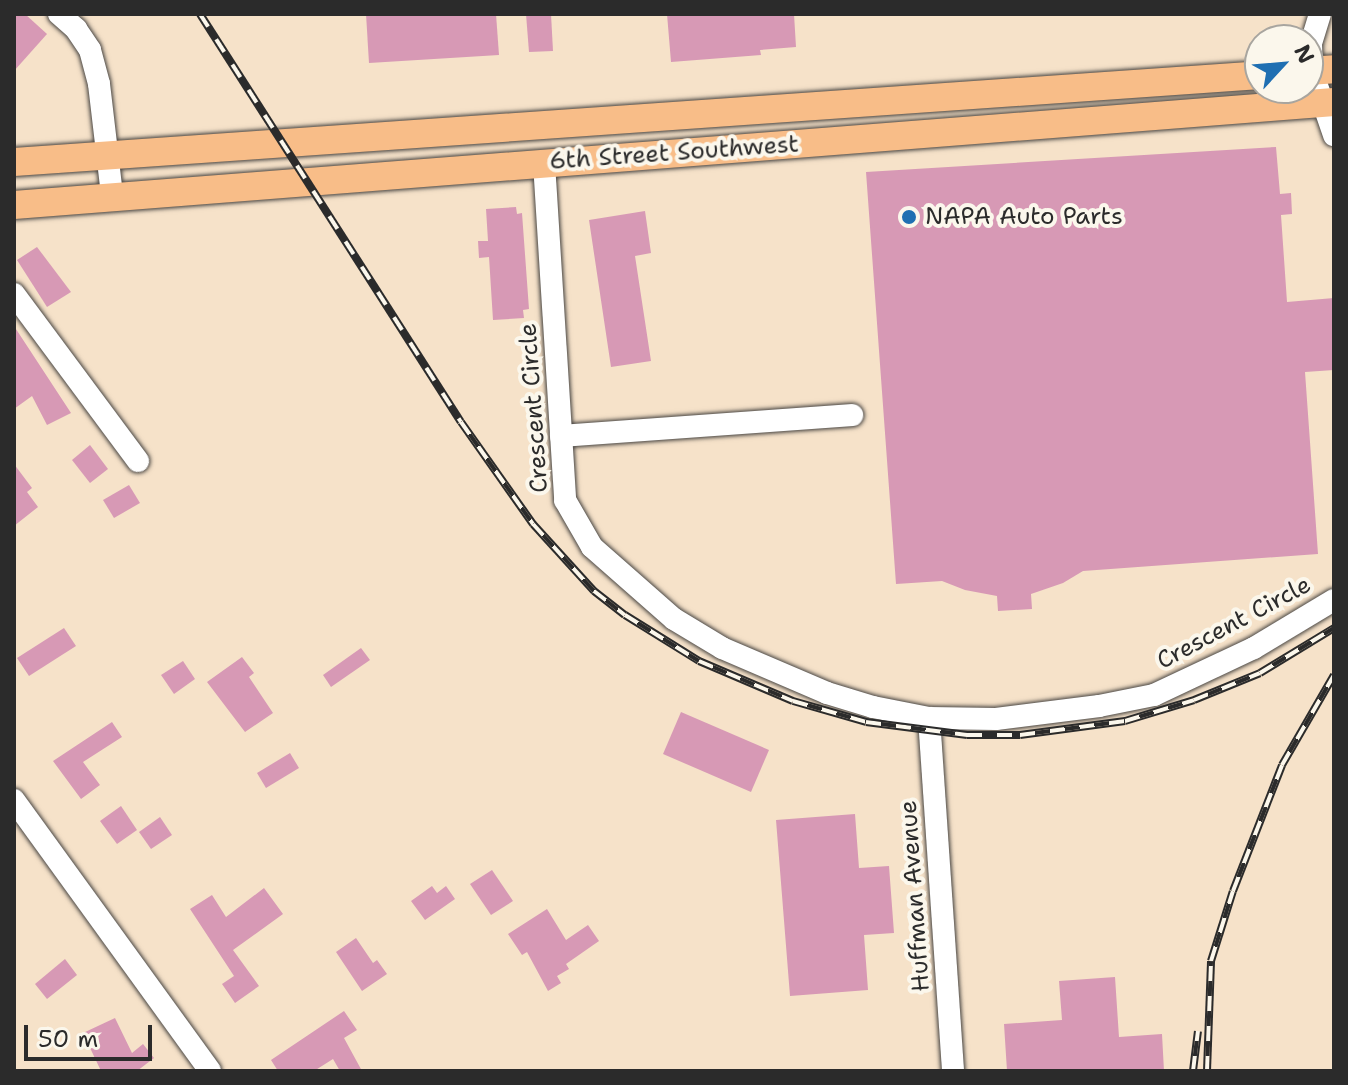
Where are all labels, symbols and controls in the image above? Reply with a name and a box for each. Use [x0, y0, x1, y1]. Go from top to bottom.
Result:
north arrow [1244, 24, 1324, 104]
text: N [1287, 40, 1321, 68]
street label: 6th Street Southwest [548, 130, 800, 176]
place label: NAPA Auto Parts [925, 203, 1123, 231]
marker: NAPA Auto Parts [900, 208, 918, 226]
street label: Crescent Circle [514, 322, 554, 494]
street label: Crescent Circle [1152, 570, 1316, 676]
street label: Huffman Avenue [894, 799, 936, 993]
scale bar [28, 1009, 156, 1059]
text: 50 m [38, 1023, 98, 1055]

